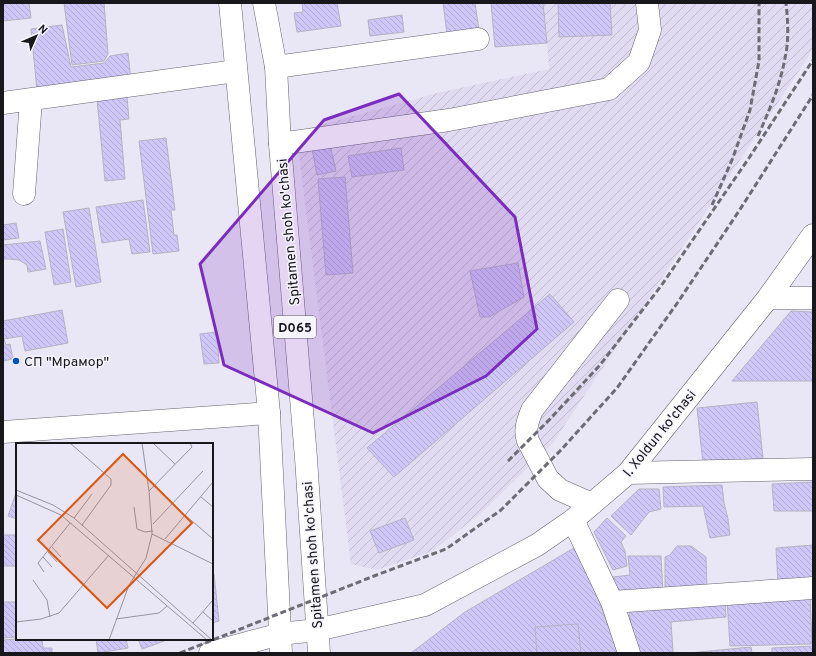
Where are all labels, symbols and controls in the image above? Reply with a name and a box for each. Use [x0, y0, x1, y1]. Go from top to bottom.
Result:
north arrow [16, 16, 56, 56]
text: N [35, 22, 50, 37]
street label: Spitamen shoh ko'chasi [275, 158, 304, 306]
road number: D065 [274, 316, 316, 338]
place label: СП "Мрамор" [24, 354, 109, 371]
marker: СП "Мрамор" [11, 356, 21, 366]
street label: I. Xoldun ko'chasi [620, 387, 700, 481]
inset map [16, 443, 213, 640]
street label: Spitamen shoh ko'chasi [300, 481, 327, 629]

